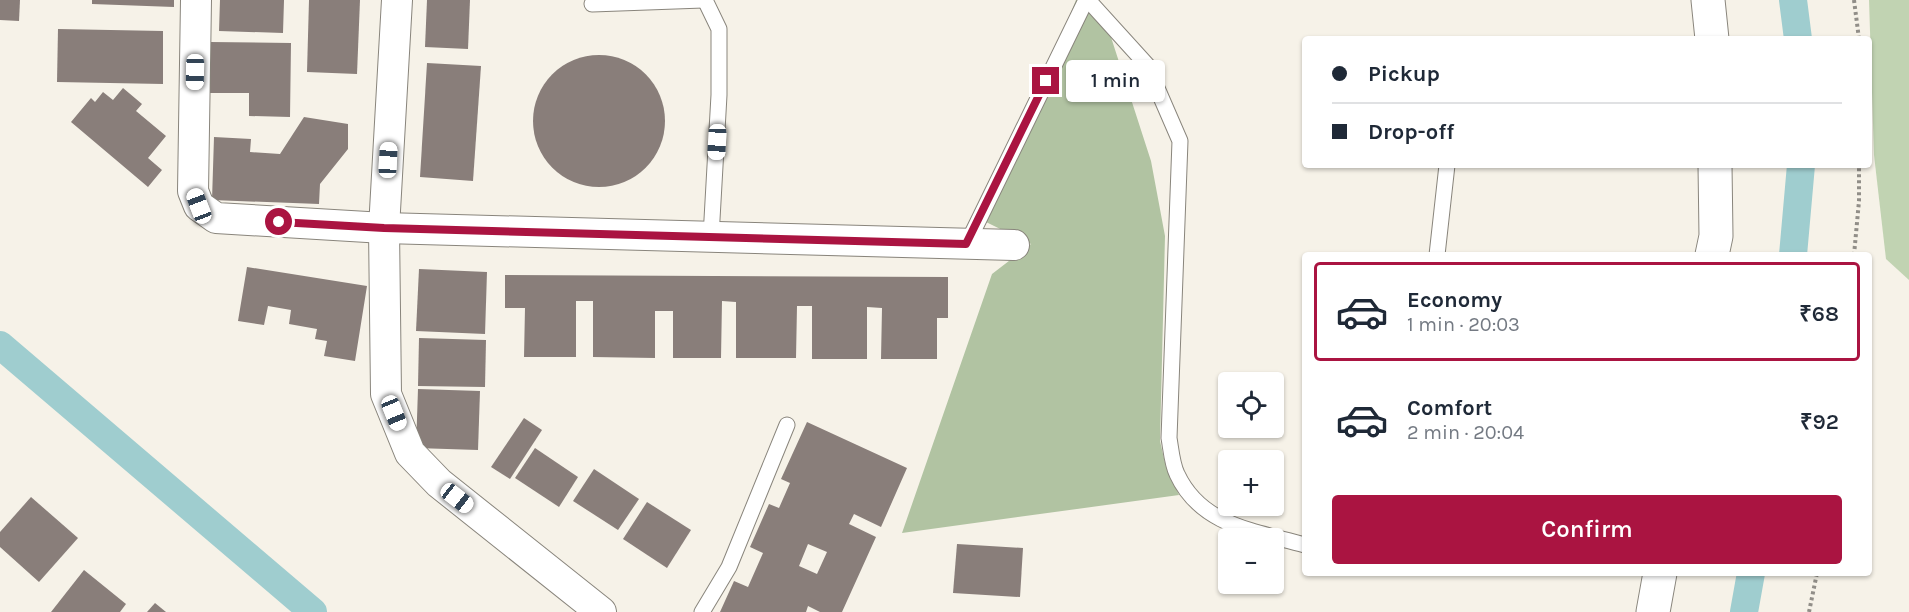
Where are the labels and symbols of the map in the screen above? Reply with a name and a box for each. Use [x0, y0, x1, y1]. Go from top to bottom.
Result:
car [186, 54, 204, 90]
callout: 1 min [1067, 60, 1166, 102]
route end [1032, 67, 1059, 94]
car [707, 124, 727, 160]
car [378, 142, 398, 178]
car [184, 186, 214, 226]
route start [265, 208, 292, 235]
car [379, 393, 409, 433]
car [437, 480, 477, 516]

